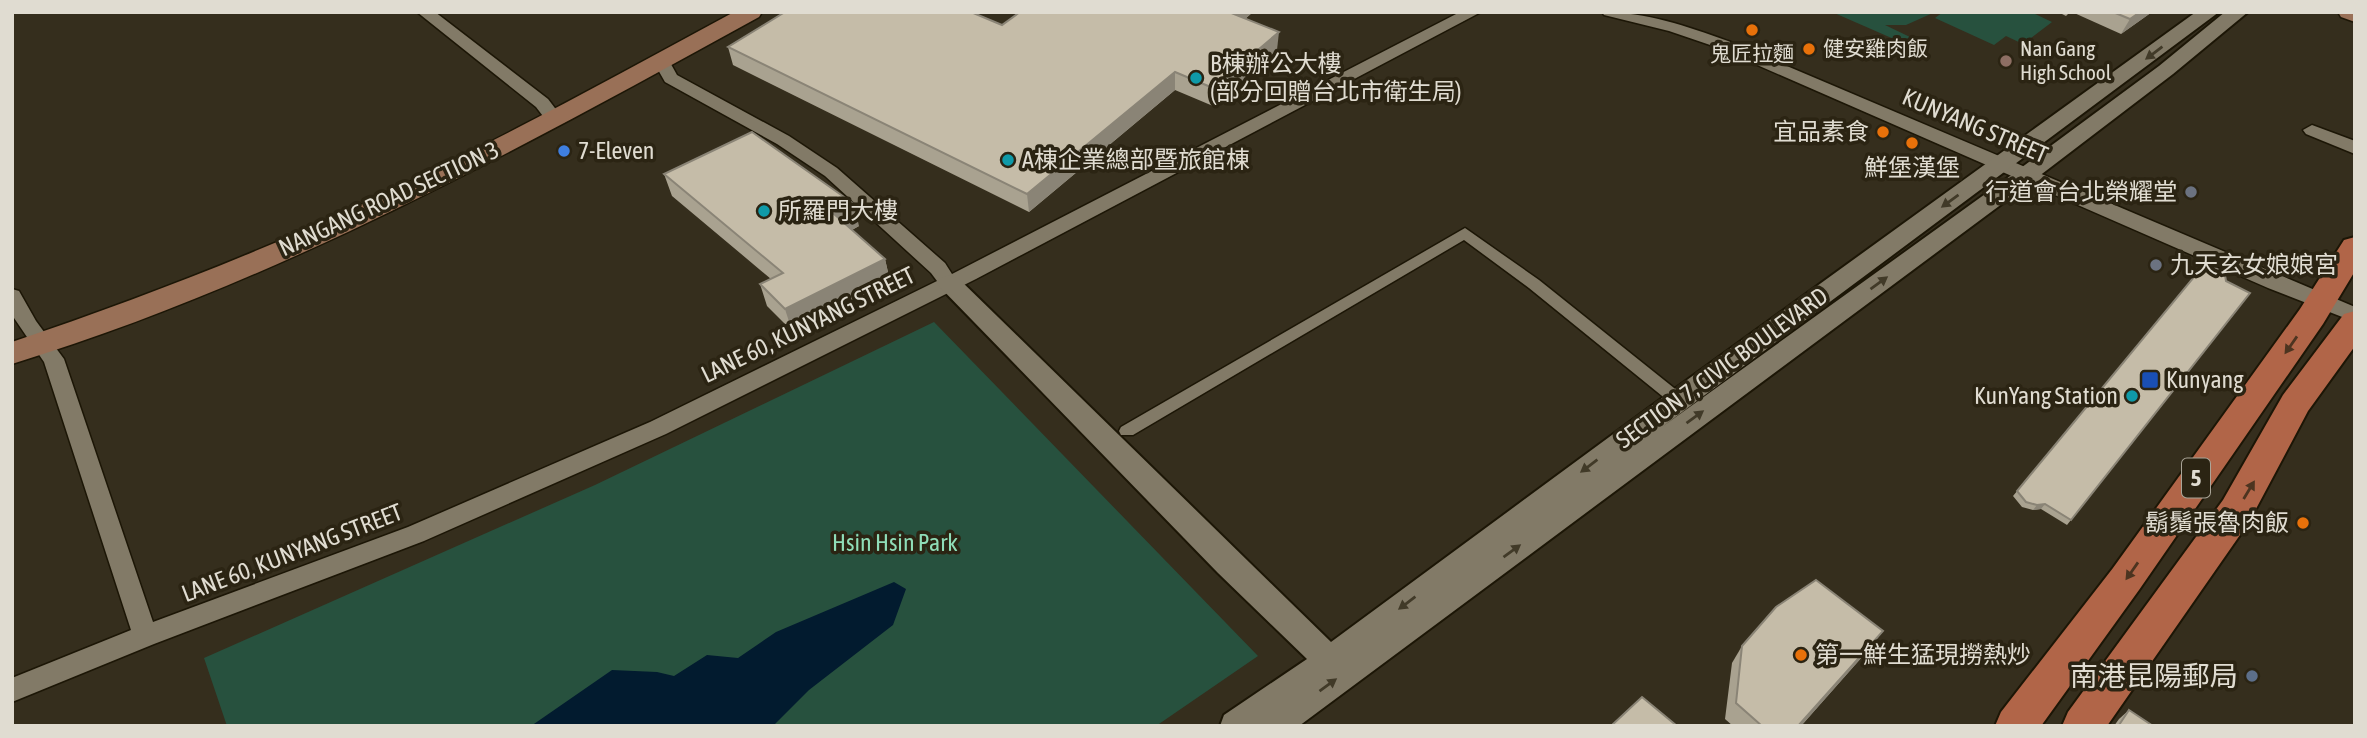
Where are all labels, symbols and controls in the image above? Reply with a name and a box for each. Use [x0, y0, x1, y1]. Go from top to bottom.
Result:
marker: 鬼匠拉麵 [1744, 22, 1760, 38]
place label: 健安雞肉飯 [1823, 36, 1928, 60]
place label: Nan Gang High School [2020, 36, 2112, 84]
place label: 鬼匠拉麵 [1710, 41, 1794, 65]
marker: 健安雞肉飯 [1801, 41, 1817, 57]
one-way arrow [2145, 46, 2163, 60]
place label: B棟辦公大樓 (部分回贈台北市衛生局) [1210, 50, 1462, 105]
marker: Nan Gang High School [1998, 53, 2014, 69]
marker: B棟辦公大樓 (部分回贈台北市衛生局) [1188, 70, 1204, 86]
street label: KUNYANG STREET [1899, 83, 2052, 168]
place label: 宜品素食 [1773, 118, 1869, 145]
marker: 宜品素食 [1875, 124, 1891, 140]
marker: 鮮堡漢堡 [1904, 135, 1920, 151]
street label: NANGANG ROAD SECTION 3 [275, 136, 503, 261]
place label: 7-Eleven [578, 137, 654, 164]
marker: 7-Eleven [556, 143, 572, 159]
place label: A棟企業總部暨旅館棟 [1022, 146, 1250, 173]
marker: A棟企業總部暨旅館棟 [1000, 152, 1016, 168]
place label: 鮮堡漢堡 [1864, 154, 1960, 181]
place label: 行道會台北榮耀堂 [1985, 178, 2177, 205]
marker: 行道會台北榮耀堂 [2183, 184, 2199, 200]
one-way arrow [1941, 194, 1959, 208]
place label: 所羅門大樓 [778, 197, 898, 224]
marker: 所羅門大樓 [756, 203, 772, 219]
place label: 九天玄女娘娘宮 [2170, 251, 2338, 278]
marker: 九天玄女娘娘宮 [2148, 257, 2164, 273]
street label: LANE 60, KUNYANG STREET [697, 261, 919, 388]
one-way arrow [1870, 276, 1888, 290]
street label: SECTION 7, CIVIC BOULEVARD [1611, 282, 1833, 453]
one-way arrow [2284, 336, 2298, 354]
place label: Kunyang [2166, 366, 2244, 393]
marker: Kunyang [2140, 370, 2160, 390]
place label: KunYang Station [1974, 382, 2118, 409]
marker: KunYang Station [2124, 388, 2140, 404]
one-way arrow [1686, 410, 1704, 424]
road number: 5 [2182, 458, 2210, 498]
one-way arrow [1580, 459, 1598, 473]
one-way arrow [2243, 480, 2255, 499]
street label: LANE 60, KUNYANG STREET [178, 498, 406, 607]
place label: 鬍鬚張魯肉飯 [2145, 509, 2289, 536]
marker: 鬍鬚張魯肉飯 [2295, 515, 2311, 531]
park label: Hsin Hsin Park [832, 529, 958, 556]
one-way arrow [1503, 544, 1521, 558]
one-way arrow [2125, 562, 2139, 580]
one-way arrow [1398, 595, 1416, 609]
place label: 第一鮮生猛現撈熱炒 [1815, 641, 2031, 668]
marker: 第一鮮生猛現撈熱炒 [1793, 647, 1809, 663]
place label: 南港昆陽郵局 [2070, 660, 2238, 692]
marker: 南港昆陽郵局 [2244, 668, 2260, 684]
one-way arrow [1319, 679, 1337, 693]

